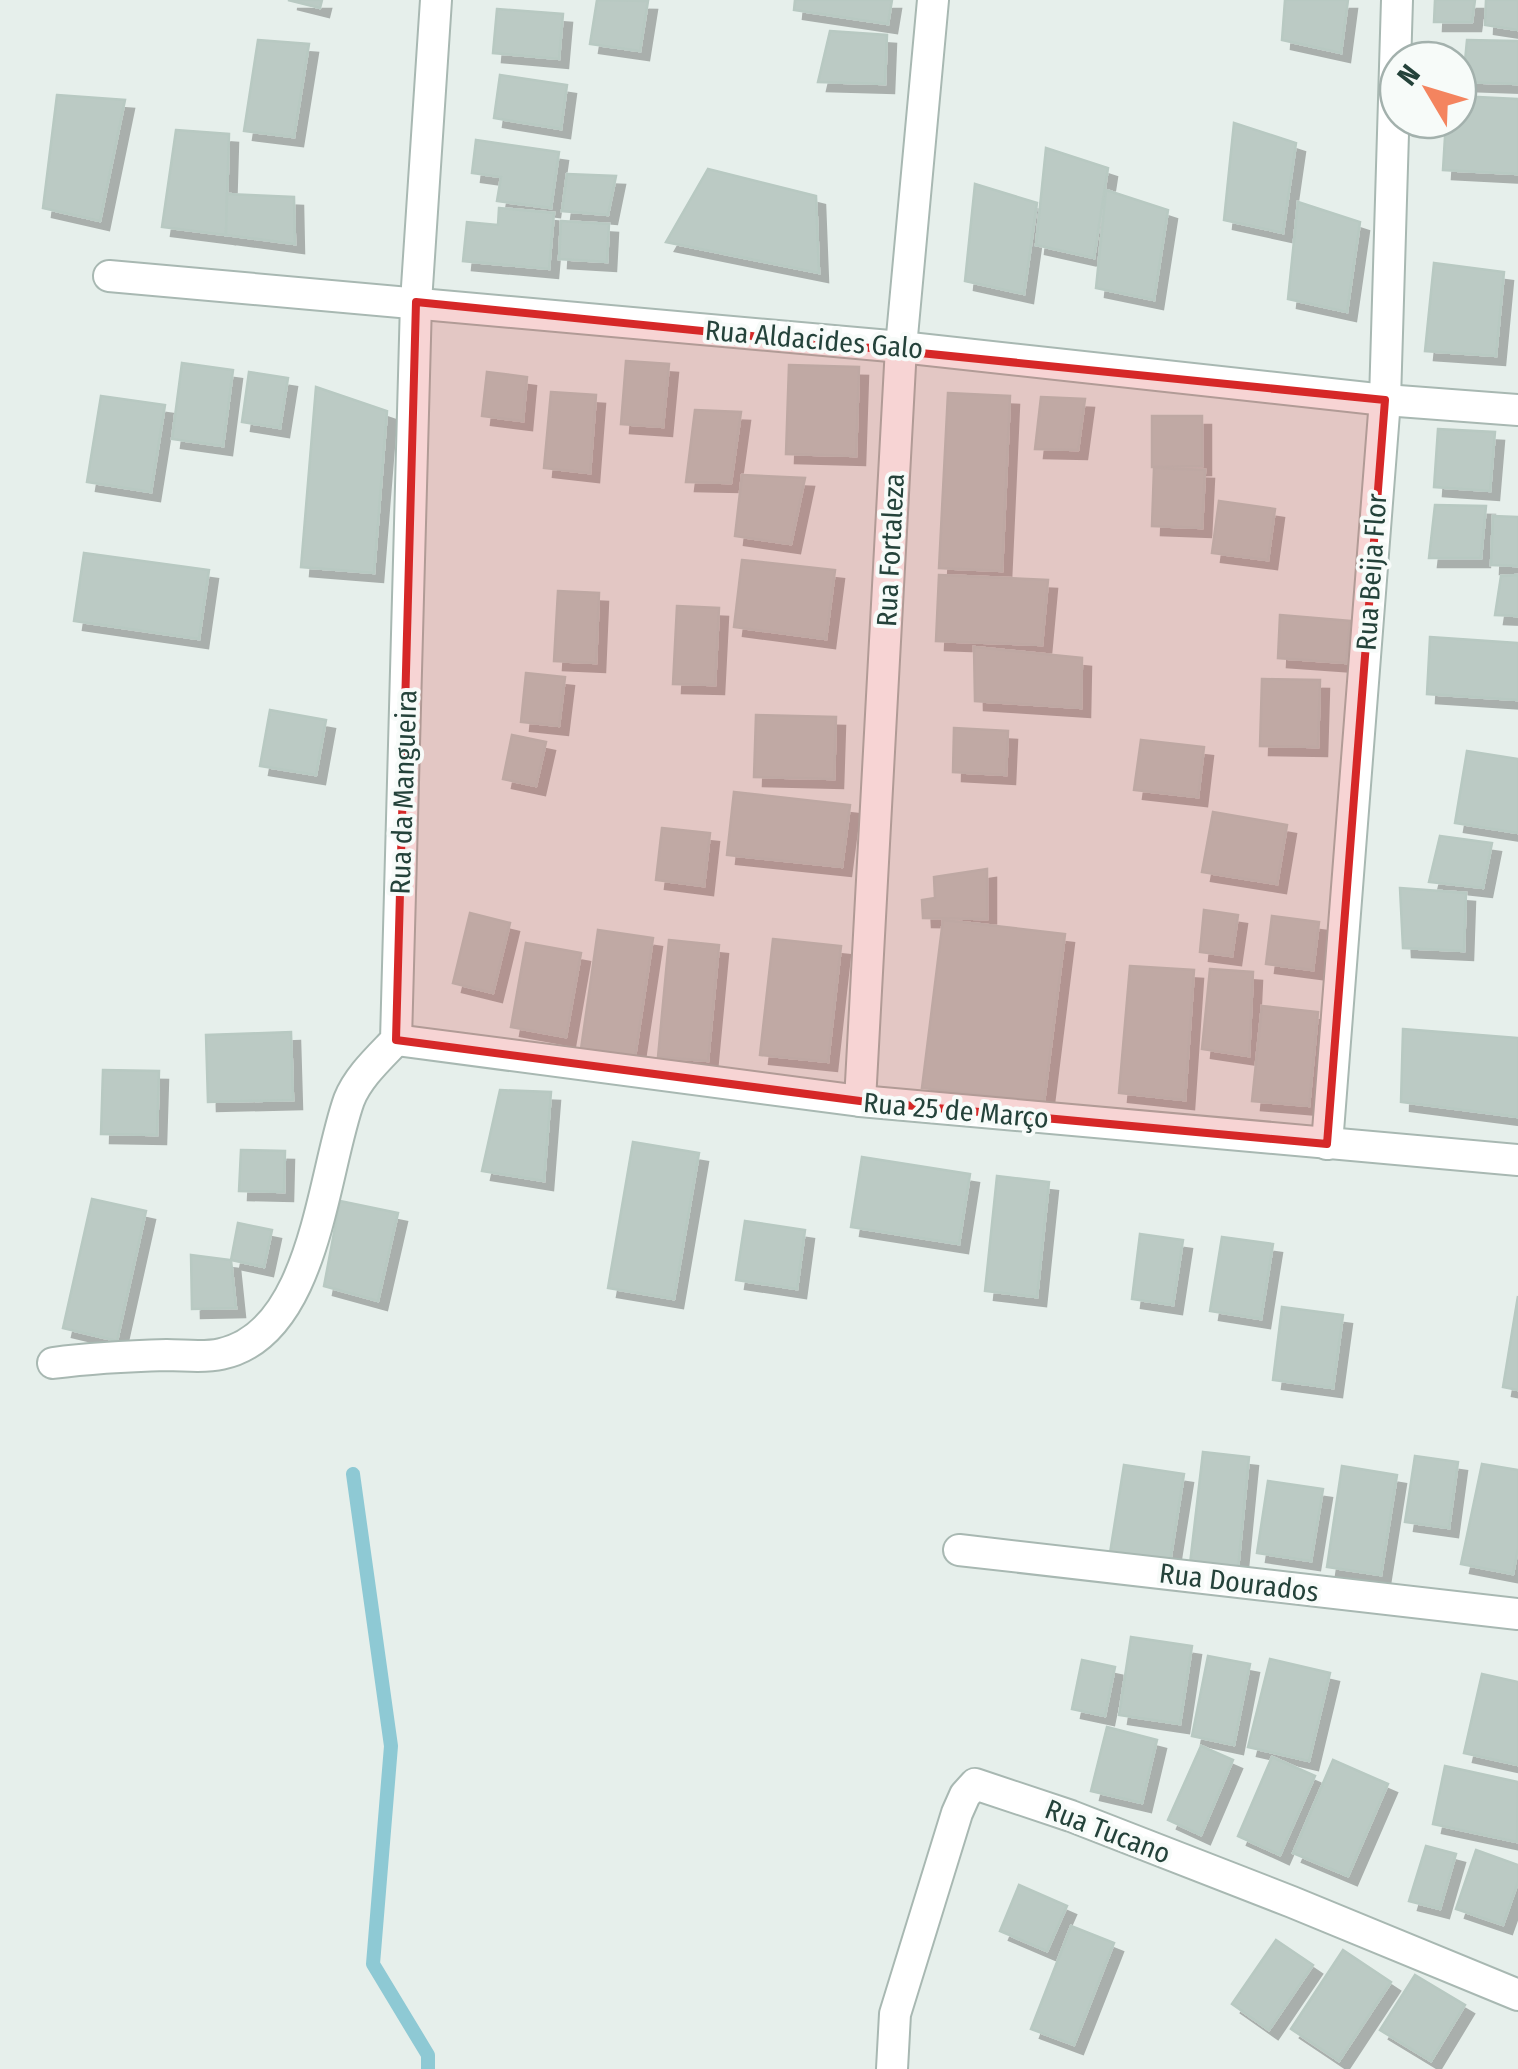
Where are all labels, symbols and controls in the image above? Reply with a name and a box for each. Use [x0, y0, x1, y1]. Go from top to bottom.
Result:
north arrow [1378, 40, 1478, 140]
text: N [1391, 58, 1427, 92]
street label: Rua Aldacides Galo [704, 314, 924, 365]
street label: Rua Fortaleza [870, 472, 911, 628]
street label: Rua Beija Flor [1350, 492, 1393, 652]
street label: Rua da Mangueira [383, 689, 424, 895]
street label: Rua 25 de Março [862, 1086, 1050, 1135]
street label: Rua Dourados [1157, 1556, 1320, 1609]
street label: Rua Tucano [1040, 1792, 1175, 1870]

